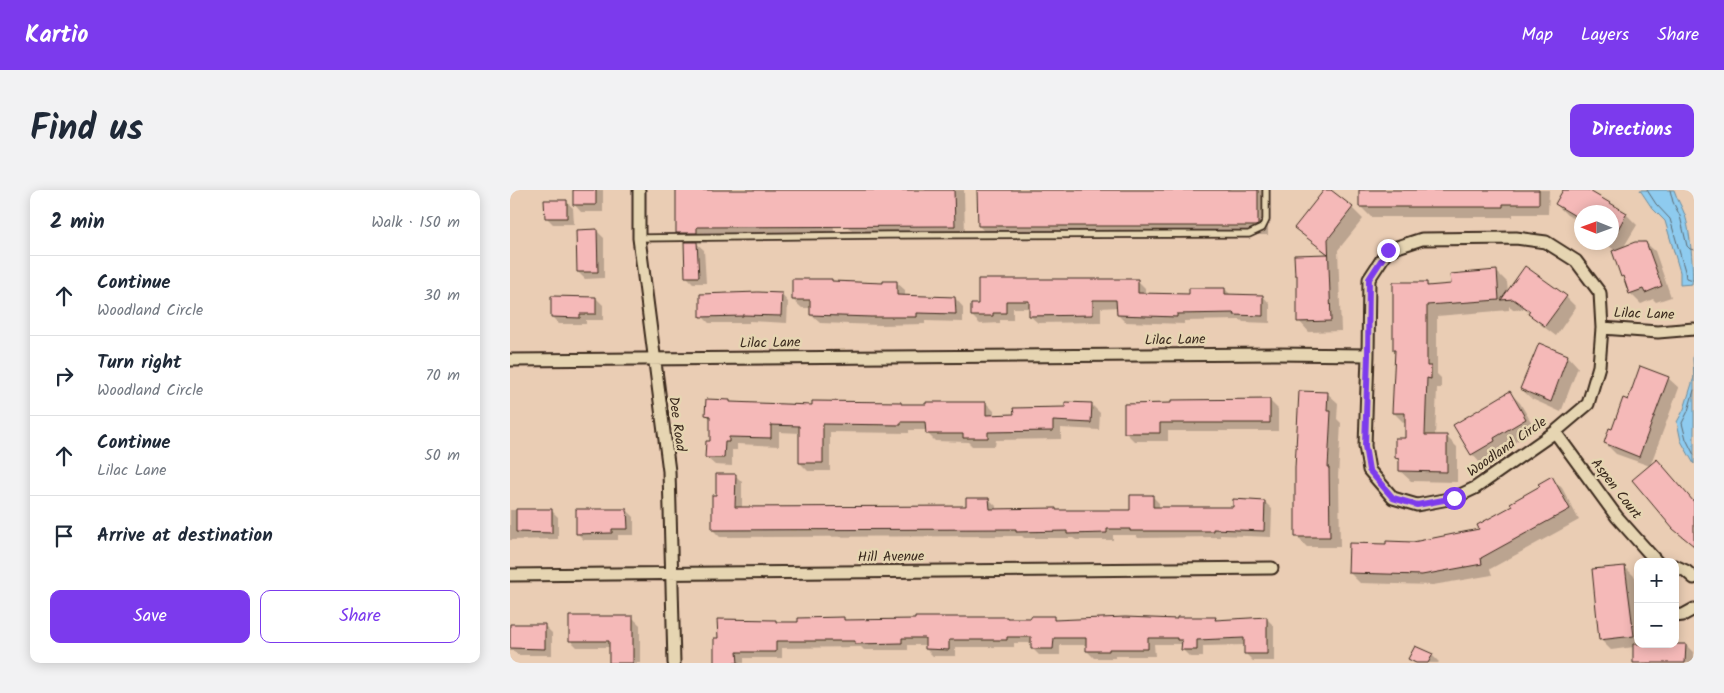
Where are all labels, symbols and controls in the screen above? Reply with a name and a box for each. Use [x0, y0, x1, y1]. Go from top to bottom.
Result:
text: Kartio [25, 16, 88, 55]
text: Map [1522, 21, 1553, 50]
text: Layers [1581, 21, 1629, 50]
text: Share [1657, 21, 1699, 50]
text: Find us [30, 102, 143, 158]
button: Directions [1570, 104, 1694, 157]
north arrow [1574, 205, 1619, 250]
text: 2 min [50, 206, 105, 239]
text: Walk · 150 m [371, 210, 460, 235]
route end [1377, 239, 1400, 262]
text: Continue [97, 268, 170, 298]
icon: ahead [50, 282, 78, 310]
text: 30 m [424, 283, 460, 308]
text: Woodland Circle [97, 298, 203, 323]
street label: Lilac Lane [1613, 302, 1675, 326]
street label: Lilac Lane [1144, 328, 1206, 352]
street label: Lilac Lane [739, 331, 801, 355]
text: Turn right [97, 348, 182, 378]
icon: right [50, 362, 78, 390]
text: 70 m [425, 363, 460, 388]
text: Woodland Circle [97, 378, 203, 403]
street label: Dee Road [662, 395, 692, 454]
street label: Woodland Circle [1463, 411, 1552, 483]
text: Continue [97, 428, 170, 458]
icon: ahead [50, 442, 78, 470]
text: 50 m [424, 443, 460, 468]
street label: Aspen Court [1585, 454, 1647, 525]
text: Lilac Lane [97, 458, 166, 483]
route start [1443, 487, 1466, 510]
text: Arrive at destination [97, 521, 273, 551]
icon: arrive [50, 522, 78, 550]
street label: Hill Avenue [858, 545, 925, 569]
map controls [1634, 558, 1679, 648]
button: + [1634, 558, 1679, 603]
button: Save [50, 590, 250, 643]
button: Share [260, 590, 460, 643]
button: − [1634, 603, 1679, 648]

